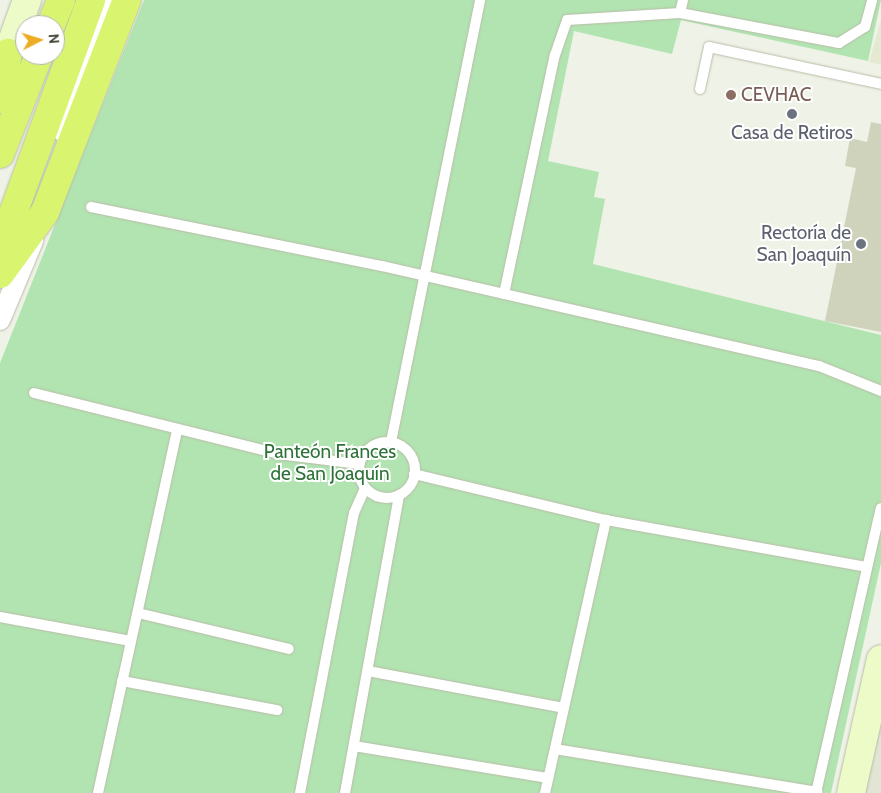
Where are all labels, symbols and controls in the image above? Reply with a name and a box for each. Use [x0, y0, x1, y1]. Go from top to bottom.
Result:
north arrow [15, 15, 65, 65]
text: N [45, 33, 63, 44]
place label: CEVHAC [741, 84, 811, 106]
marker: CEVHAC [725, 89, 737, 101]
marker: Casa de Retiros [786, 108, 798, 120]
place label: Casa de Retiros [731, 122, 853, 144]
place label: Rectoría de San Joaquín [757, 222, 851, 266]
marker: Rectoría de San Joaquín [855, 238, 867, 250]
park label: Panteón Frances de San Joaquín [264, 441, 396, 485]

